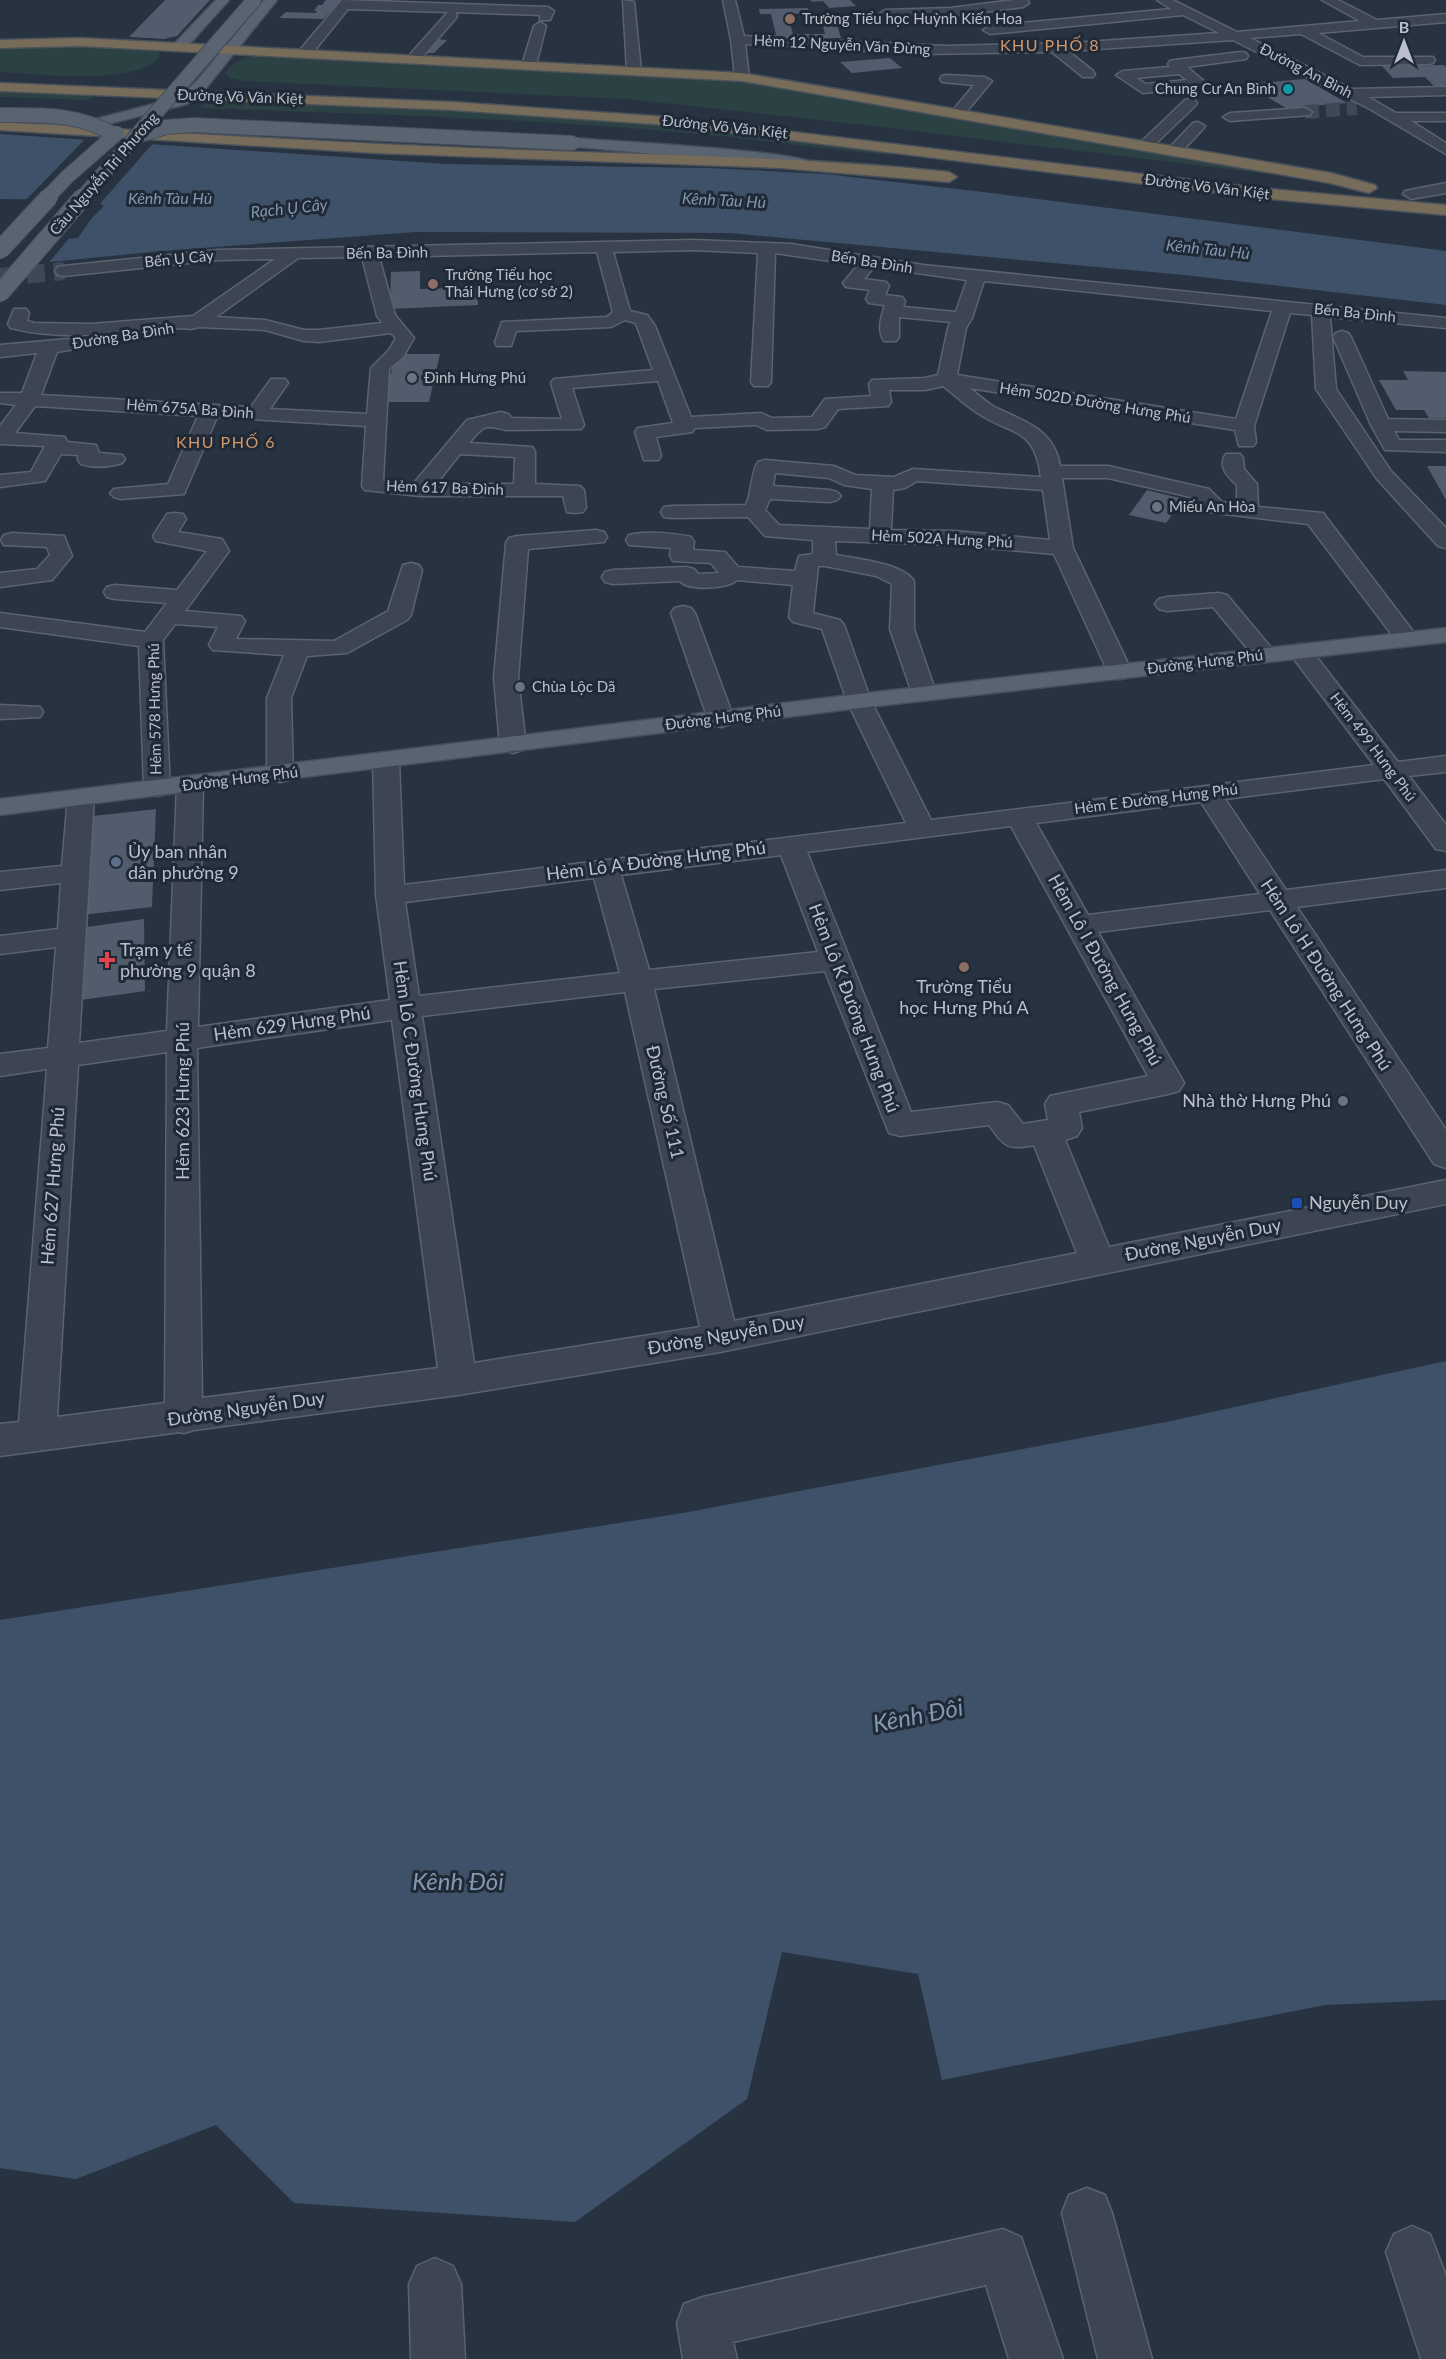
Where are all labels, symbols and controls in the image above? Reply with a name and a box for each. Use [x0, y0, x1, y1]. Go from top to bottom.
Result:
place label: Trường Tiểu học Huỳnh Kiến Hoa [802, 9, 1022, 27]
marker: Trường Tiểu học Huỳnh Kiến Hoa [783, 12, 797, 26]
north arrow [1374, 12, 1434, 72]
text: B [1399, 17, 1409, 36]
street label: Hẻm 12 Nguyễn Văn Đừng [753, 30, 931, 58]
district label: KHU PHỐ 8 [1000, 35, 1100, 54]
street label: Đường An Bình [1257, 39, 1356, 101]
place label: Chung Cư An Bình [1155, 79, 1276, 97]
marker: Chung Cư An Bình [1281, 82, 1295, 96]
street label: Đường Võ Văn Kiệt [177, 85, 304, 107]
street label: Cầu Nguyễn Tri Phương [45, 108, 161, 238]
street label: Đường Võ Văn Kiệt [662, 110, 789, 142]
street label: Đường Võ Văn Kiệt [1144, 169, 1271, 203]
water label: Kênh Tàu Hủ [128, 188, 212, 207]
water label: Kênh Tàu Hủ [681, 188, 767, 211]
water label: Rạch Ụ Cây [250, 194, 329, 221]
water label: Kênh Tàu Hủ [1165, 235, 1251, 262]
street label: Bến Ba Đình [346, 242, 428, 262]
street label: Bến Ụ Cây [143, 245, 215, 271]
street label: Bến Ba Đình [830, 246, 914, 276]
place label: Trường Tiểu học Thái Hưng (cơ sở 2) [445, 265, 573, 300]
marker: Trường Tiểu học Thái Hưng (cơ sở 2) [426, 277, 440, 291]
street label: Bến Ba Đình [1313, 299, 1397, 325]
street label: Đường Ba Đình [71, 318, 175, 352]
place label: Đình Hưng Phú [424, 368, 526, 386]
marker: Đình Hưng Phú [405, 371, 419, 385]
street label: Hẻm 502D Đường Hưng Phú [998, 378, 1192, 426]
street label: Hẻm 675A Ba Đình [126, 395, 254, 421]
district label: KHU PHỐ 6 [176, 432, 276, 451]
street label: Hẻm 617 Ba Đình [386, 476, 504, 498]
place label: Miếu An Hòa [1169, 497, 1256, 515]
marker: Miếu An Hòa [1150, 500, 1164, 514]
street label: Hẻm 502A Hưng Phú [871, 525, 1013, 551]
street label: Hẻm 578 Hưng Phú [144, 643, 164, 775]
street label: Đường Hưng Phú [1146, 645, 1264, 677]
place label: Chùa Lộc Dã [532, 677, 615, 695]
marker: Chùa Lộc Dã [513, 680, 527, 694]
street label: Hẻm 499 Hưng Phú [1327, 688, 1421, 804]
street label: Đường Hưng Phú [664, 701, 782, 733]
street label: Đường Hưng Phú [181, 762, 299, 794]
street label: Hẻm E Đường Hưng Phú [1073, 779, 1239, 817]
street label: Hẻm Lô A Đường Hưng Phú [545, 836, 767, 884]
place label: Ủy ban nhân dân phường 9 [128, 840, 239, 883]
marker: Ủy ban nhân dân phường 9 [109, 855, 123, 869]
street label: Hẻm Lô I Đường Hưng Phú [1044, 870, 1168, 1069]
street label: Hẻm Lô H Đường Hưng Phú [1257, 875, 1397, 1074]
street label: Hẻm Lô K Đường Hưng Phú [805, 900, 905, 1115]
place label: Trạm y tế phường 9 quận 8 [120, 938, 256, 981]
marker: Trạm y tế phường 9 quận 8 [98, 951, 116, 969]
street label: Hẻm Lô C Đường Hưng Phú [390, 959, 442, 1182]
marker: Trường Tiểu học Hưng Phú A [957, 960, 971, 974]
place label: Trường Tiểu học Hưng Phú A [899, 975, 1030, 1018]
street label: Hẻm 629 Hưng Phú [212, 1001, 372, 1045]
street label: Hẻm 623 Hưng Phú [171, 1022, 193, 1180]
street label: Đường Số 111 [642, 1043, 690, 1161]
place label: Nhà thờ Hưng Phú [1182, 1089, 1331, 1111]
marker: Nhà thờ Hưng Phú [1336, 1094, 1350, 1108]
street label: Hẻm 627 Hưng Phú [36, 1106, 68, 1266]
place label: Nguyễn Duy [1309, 1191, 1409, 1213]
marker: Nguyễn Duy [1290, 1196, 1304, 1210]
street label: Đường Nguyễn Duy [1123, 1213, 1284, 1265]
street label: Đường Nguyễn Duy [646, 1309, 807, 1359]
street label: Đường Nguyễn Duy [166, 1386, 327, 1430]
water label: Kênh Đôi [870, 1691, 966, 1737]
water label: Kênh Đôi [412, 1866, 504, 1895]

